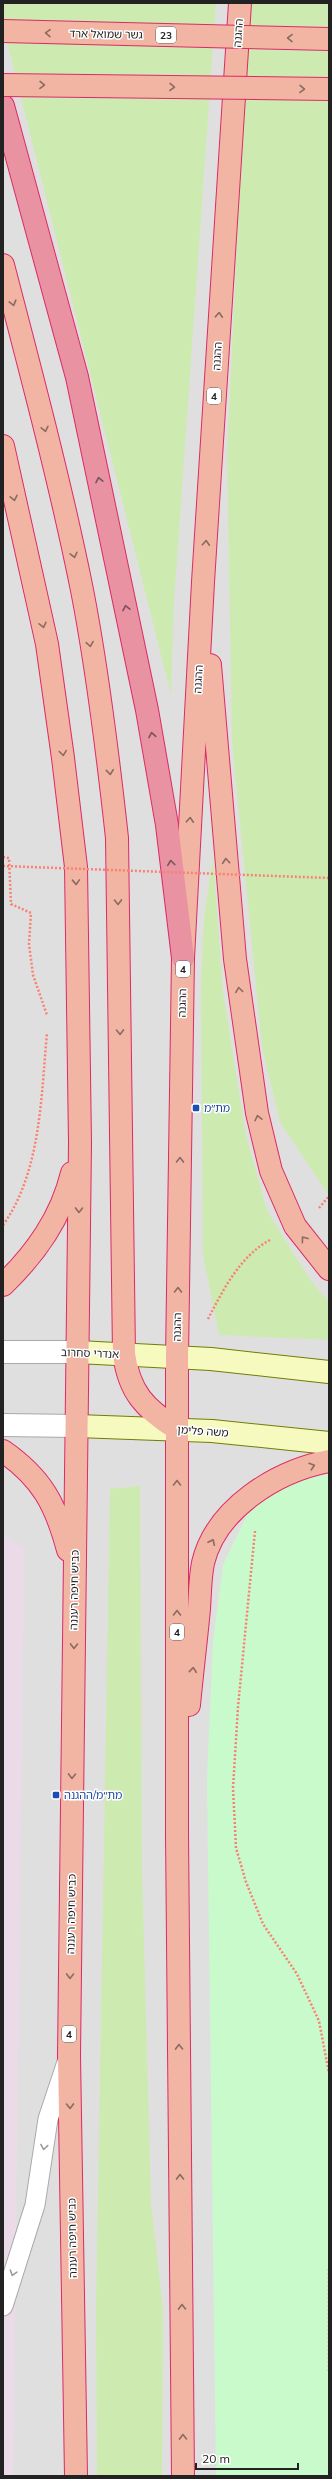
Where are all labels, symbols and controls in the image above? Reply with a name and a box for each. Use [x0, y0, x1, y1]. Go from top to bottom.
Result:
street label: ההגנה [230, 18, 246, 48]
street label: גשר שמואל ארד [69, 26, 143, 42]
road number: 23 [156, 27, 176, 43]
one-way arrow [45, 28, 51, 37]
one-way arrow [287, 34, 293, 43]
one-way arrow [39, 81, 45, 89]
one-way arrow [169, 83, 175, 91]
one-way arrow [299, 85, 305, 93]
one-way arrow [8, 299, 17, 306]
one-way arrow [215, 312, 224, 318]
street label: ההגנה [209, 341, 225, 371]
road number: 4 [207, 388, 221, 404]
one-way arrow [41, 425, 49, 432]
one-way arrow [95, 477, 103, 484]
one-way arrow [9, 495, 17, 501]
one-way arrow [201, 540, 210, 546]
one-way arrow [69, 552, 77, 559]
one-way arrow [122, 605, 130, 611]
one-way arrow [38, 621, 46, 628]
one-way arrow [85, 641, 94, 647]
street label: ההגנה [190, 664, 206, 694]
one-way arrow [148, 732, 156, 738]
one-way arrow [58, 750, 67, 756]
one-way arrow [105, 769, 114, 775]
one-way arrow [186, 817, 195, 823]
one-way arrow [222, 857, 231, 864]
one-way arrow [167, 860, 176, 867]
one-way arrow [72, 879, 80, 885]
one-way arrow [114, 899, 123, 905]
road number: 4 [176, 961, 190, 977]
one-way arrow [235, 987, 244, 993]
street label: ההגנה [175, 988, 189, 1018]
one-way arrow [116, 1029, 125, 1035]
place label: מת״מ [204, 1101, 230, 1115]
marker: מת״מ [191, 1103, 201, 1113]
one-way arrow [255, 1115, 263, 1122]
one-way arrow [176, 1157, 184, 1163]
one-way arrow [75, 1207, 83, 1213]
one-way arrow [301, 1236, 309, 1243]
one-way arrow [174, 1287, 182, 1293]
street label: ההגנה [170, 1312, 184, 1342]
street label: אנדרי סחרוב [61, 1345, 119, 1361]
street label: משה פלימן [177, 1422, 229, 1440]
one-way arrow [309, 1462, 316, 1471]
one-way arrow [173, 1480, 181, 1486]
one-way arrow [207, 1539, 215, 1546]
street label: כביש חיפה רעננה [66, 1549, 82, 1630]
one-way arrow [173, 1610, 181, 1616]
road number: 4 [170, 1624, 184, 1640]
one-way arrow [70, 1643, 78, 1649]
one-way arrow [188, 1667, 197, 1673]
one-way arrow [68, 1773, 76, 1779]
place label: מת״מ/ההגנה [64, 1788, 122, 1802]
marker: מת״מ/ההגנה [51, 1790, 61, 1800]
street label: כביש חיפה רעננה [63, 1873, 79, 1954]
one-way arrow [66, 1973, 74, 1979]
road number: 4 [62, 2026, 76, 2042]
one-way arrow [175, 2044, 183, 2050]
one-way arrow [66, 2103, 74, 2109]
one-way arrow [40, 2144, 49, 2150]
one-way arrow [176, 2174, 184, 2180]
street label: כביש חיפה רעננה [64, 2197, 80, 2278]
one-way arrow [10, 2269, 18, 2276]
one-way arrow [178, 2304, 186, 2310]
one-way arrow [179, 2434, 187, 2440]
scale bar [196, 2445, 298, 2471]
text: 20 m [202, 2451, 230, 2466]

